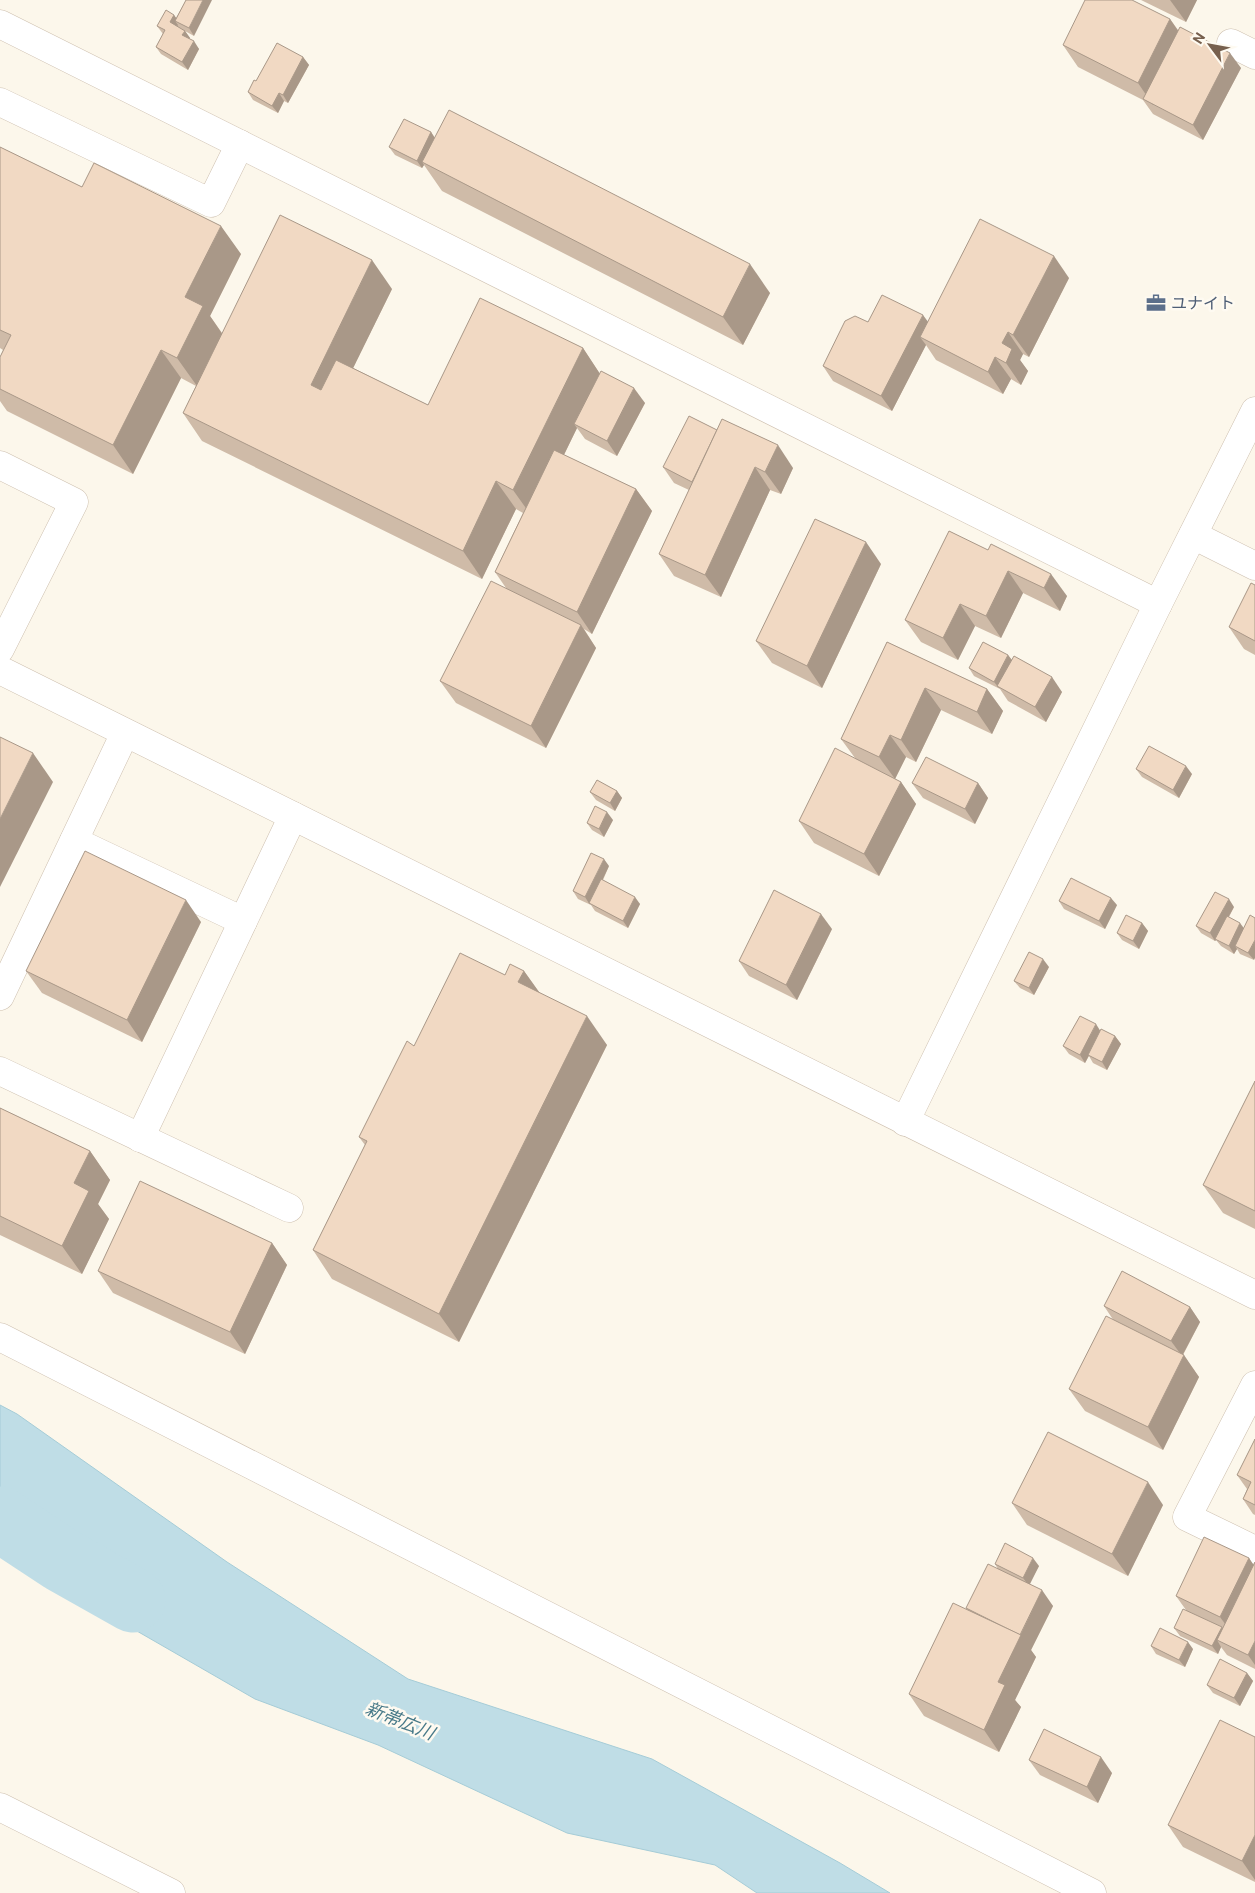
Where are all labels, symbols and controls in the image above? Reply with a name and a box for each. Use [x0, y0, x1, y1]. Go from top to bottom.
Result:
north arrow [1185, 20, 1235, 70]
text: N [1190, 30, 1208, 47]
office icon: ユナイト [1145, 292, 1167, 314]
place label: ユナイト [1171, 294, 1235, 313]
water label: 新帯広川 [363, 1697, 439, 1745]

